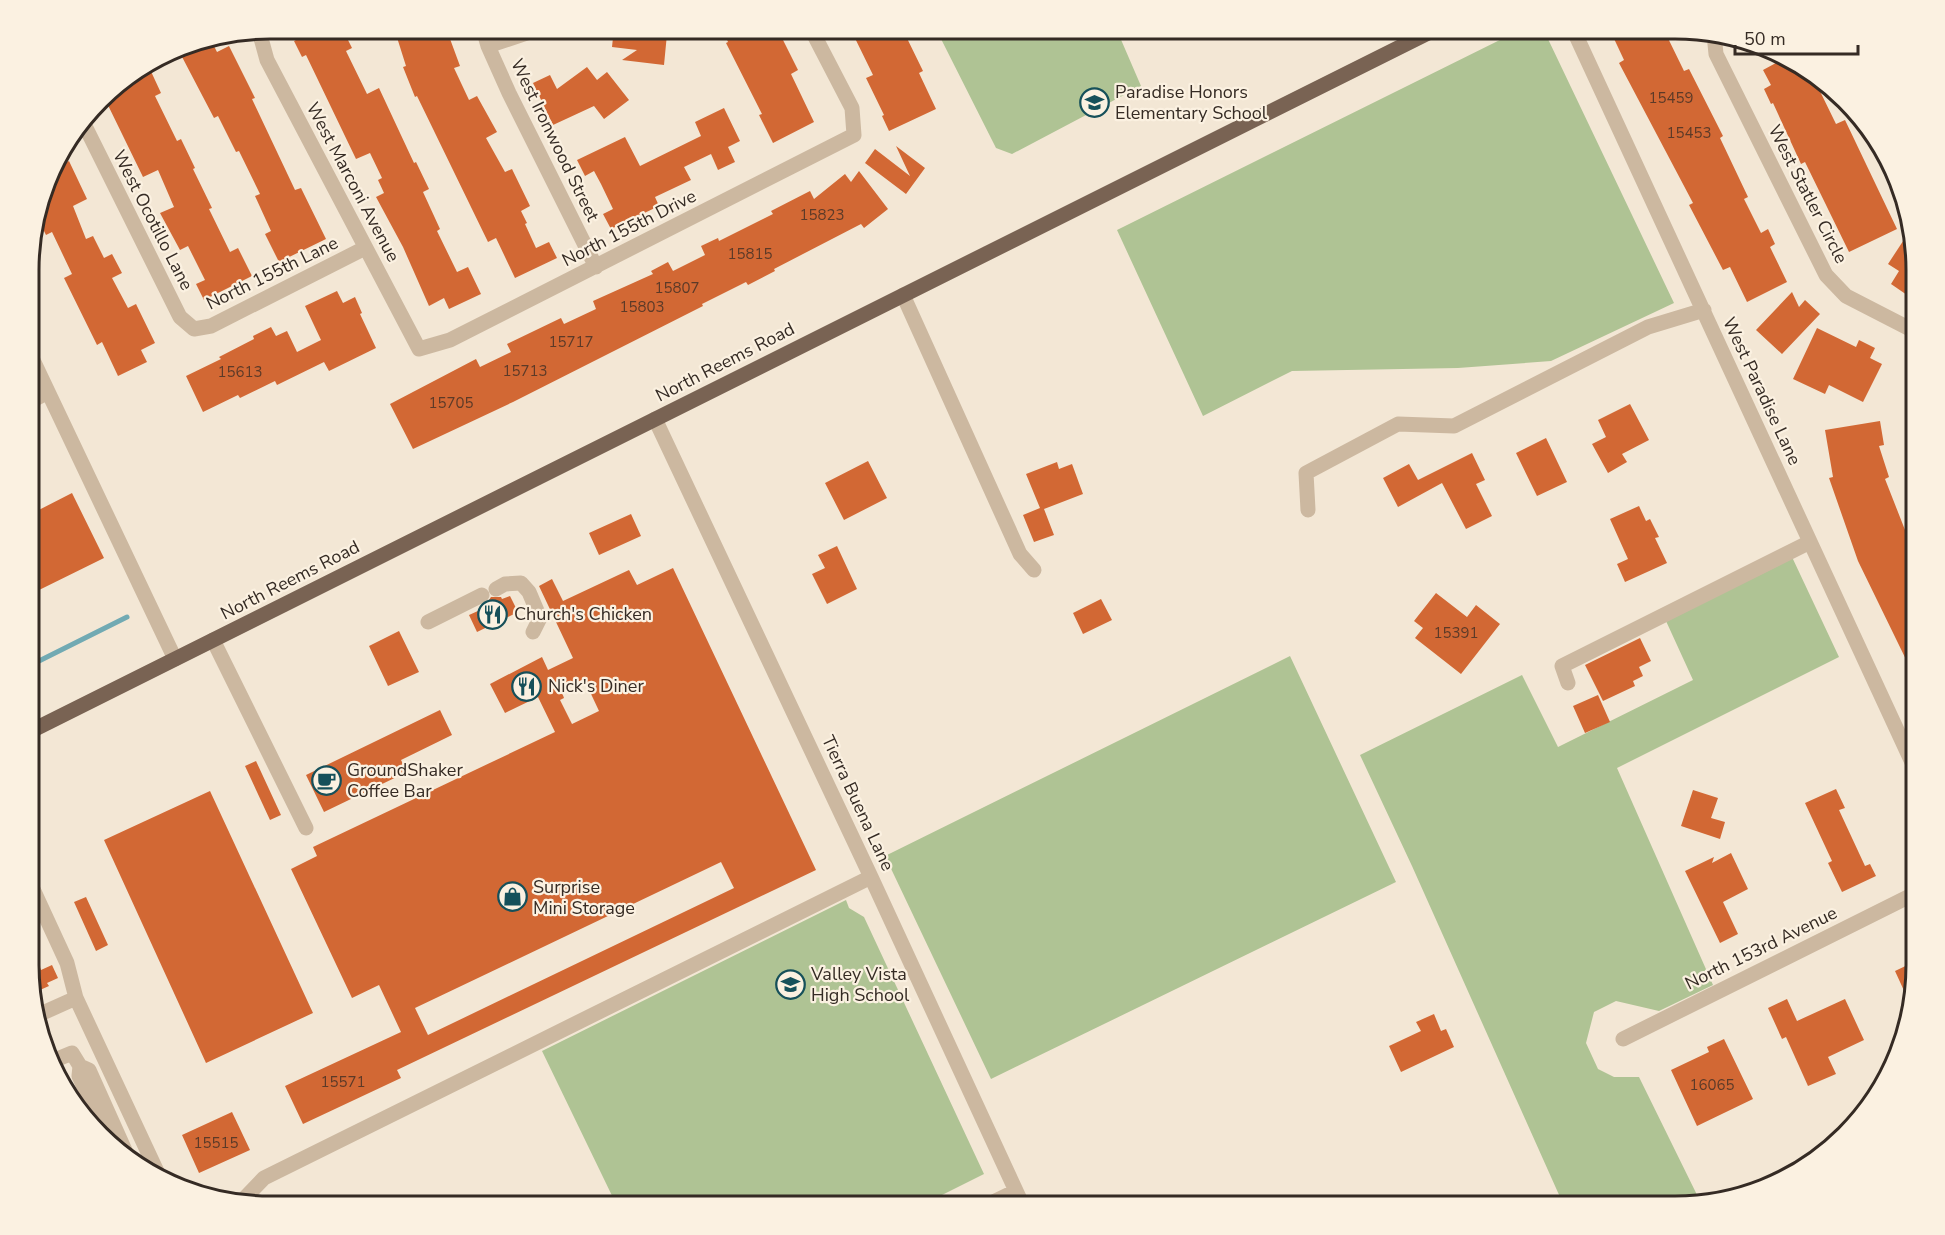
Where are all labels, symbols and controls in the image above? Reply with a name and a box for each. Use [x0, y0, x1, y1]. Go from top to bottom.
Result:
scale bar [1735, 18, 1858, 56]
text: 50 m [1744, 27, 1786, 51]
street label: West Ironwood Street [505, 55, 605, 226]
place label: Paradise Honors Elementary School [1115, 80, 1268, 125]
school or university icon: Paradise Honors Elementary School [1078, 86, 1110, 118]
house number: 15459 [1648, 88, 1694, 108]
street label: West Marconi Avenue [301, 98, 405, 266]
street label: West Statler Circle [1763, 121, 1853, 267]
house number: 15453 [1666, 123, 1712, 143]
street label: West Ocotillo Lane [107, 146, 199, 294]
street label: North 155th Drive [558, 184, 700, 272]
house number: 15823 [799, 205, 845, 225]
street label: North 155th Lane [202, 231, 342, 315]
house number: 15815 [727, 244, 773, 264]
house number: 15807 [654, 278, 700, 298]
house number: 15803 [619, 297, 665, 317]
street label: West Paradise Lane [1717, 313, 1807, 469]
street label: North Reems Road [651, 317, 799, 407]
house number: 15717 [548, 332, 594, 352]
house number: 15713 [502, 361, 548, 381]
house number: 15613 [217, 362, 263, 382]
house number: 15705 [428, 393, 474, 413]
street label: North Reems Road [216, 535, 364, 625]
restaurant icon: Church's Chicken [477, 598, 509, 630]
place label: Church's Chicken [514, 602, 652, 626]
house number: 15391 [1433, 623, 1479, 643]
restaurant icon: Nick's Diner [511, 670, 543, 702]
place label: Nick's Diner [548, 674, 644, 698]
street label: Tierra Buena Lane [816, 731, 900, 875]
place label: GroundShaker Coffee Bar [347, 758, 463, 803]
cafe icon: GroundShaker Coffee Bar [310, 764, 342, 796]
place label: Surprise Mini Storage [533, 875, 635, 920]
shop icon: Surprise Mini Storage [496, 881, 528, 913]
street label: North 153rd Avenue [1681, 901, 1841, 995]
place label: Valley Vista High School [810, 962, 910, 1007]
school or university icon: Valley Vista High School [774, 968, 806, 1000]
house number: 15571 [320, 1072, 366, 1092]
house number: 16065 [1689, 1075, 1735, 1095]
house number: 15515 [193, 1133, 239, 1153]

